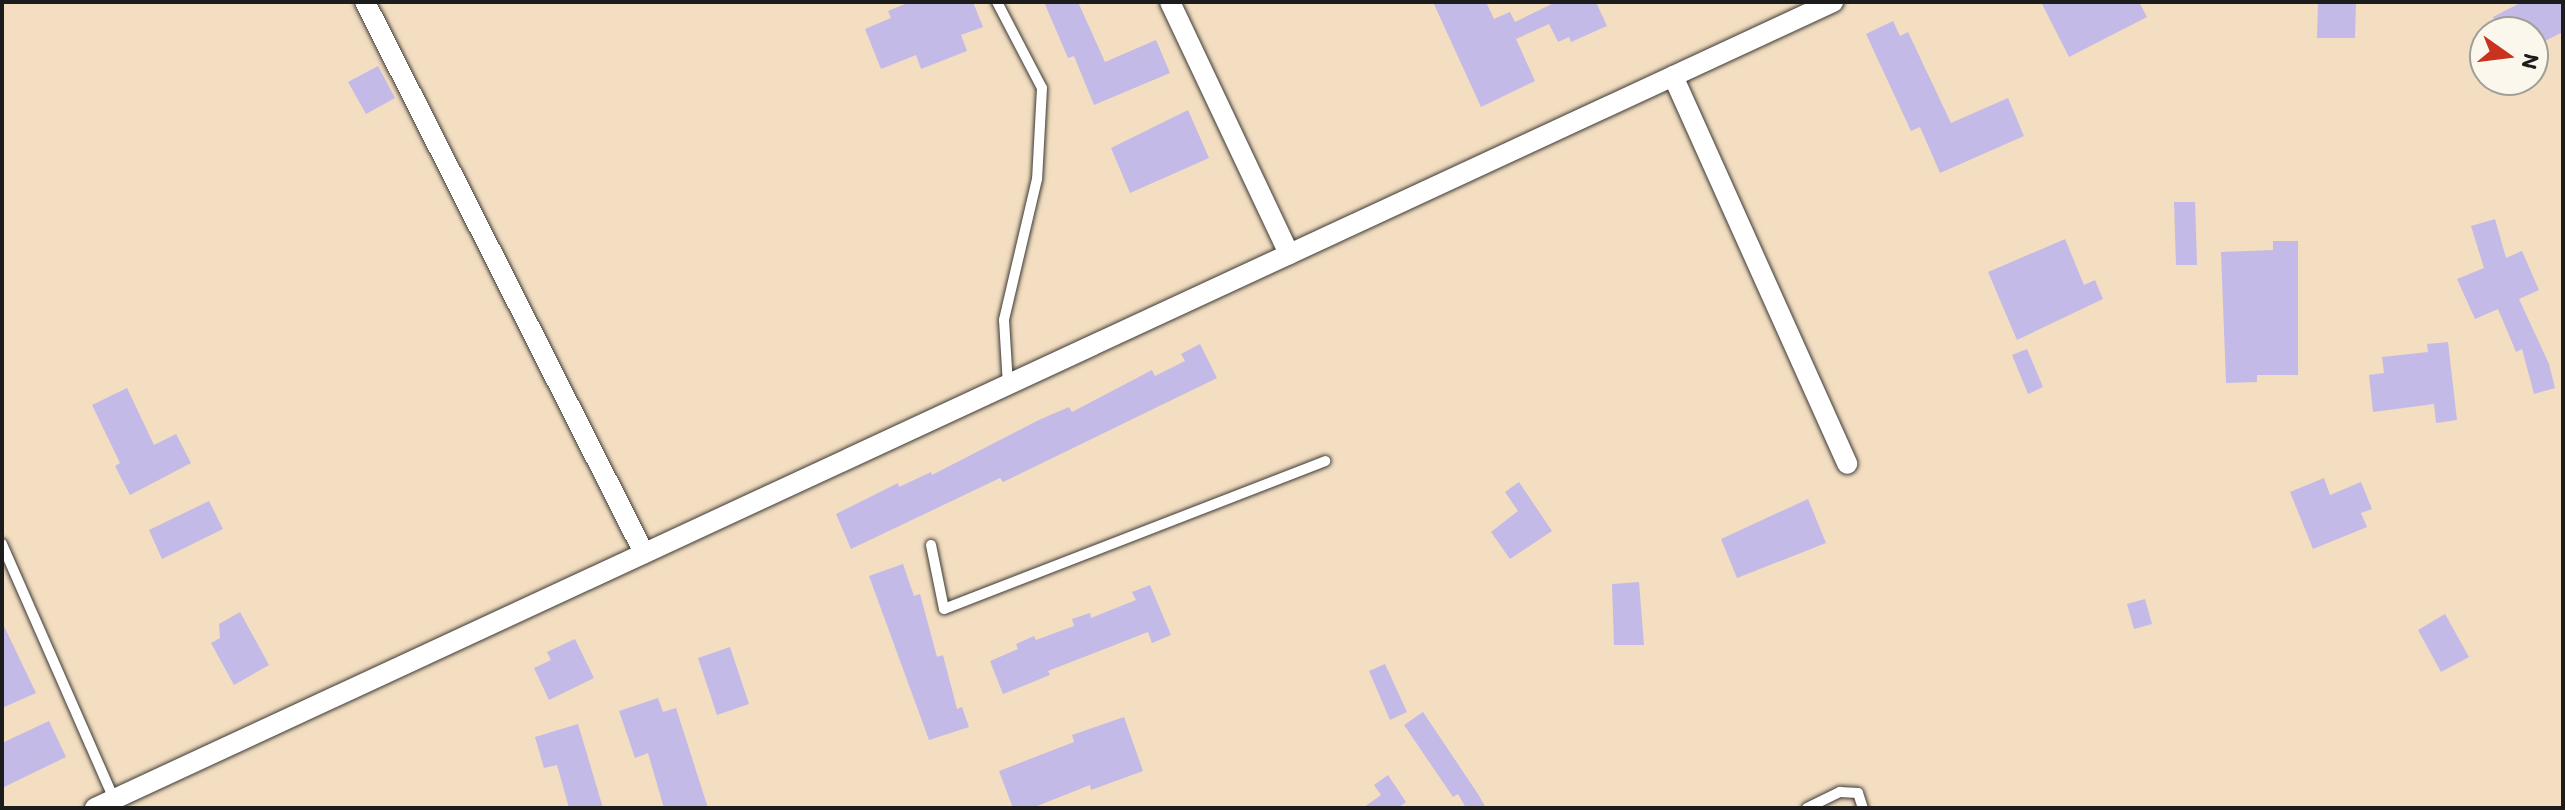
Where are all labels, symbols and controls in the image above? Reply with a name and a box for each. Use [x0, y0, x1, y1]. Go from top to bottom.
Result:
north arrow [2469, 16, 2549, 96]
text: N [2516, 51, 2546, 72]

